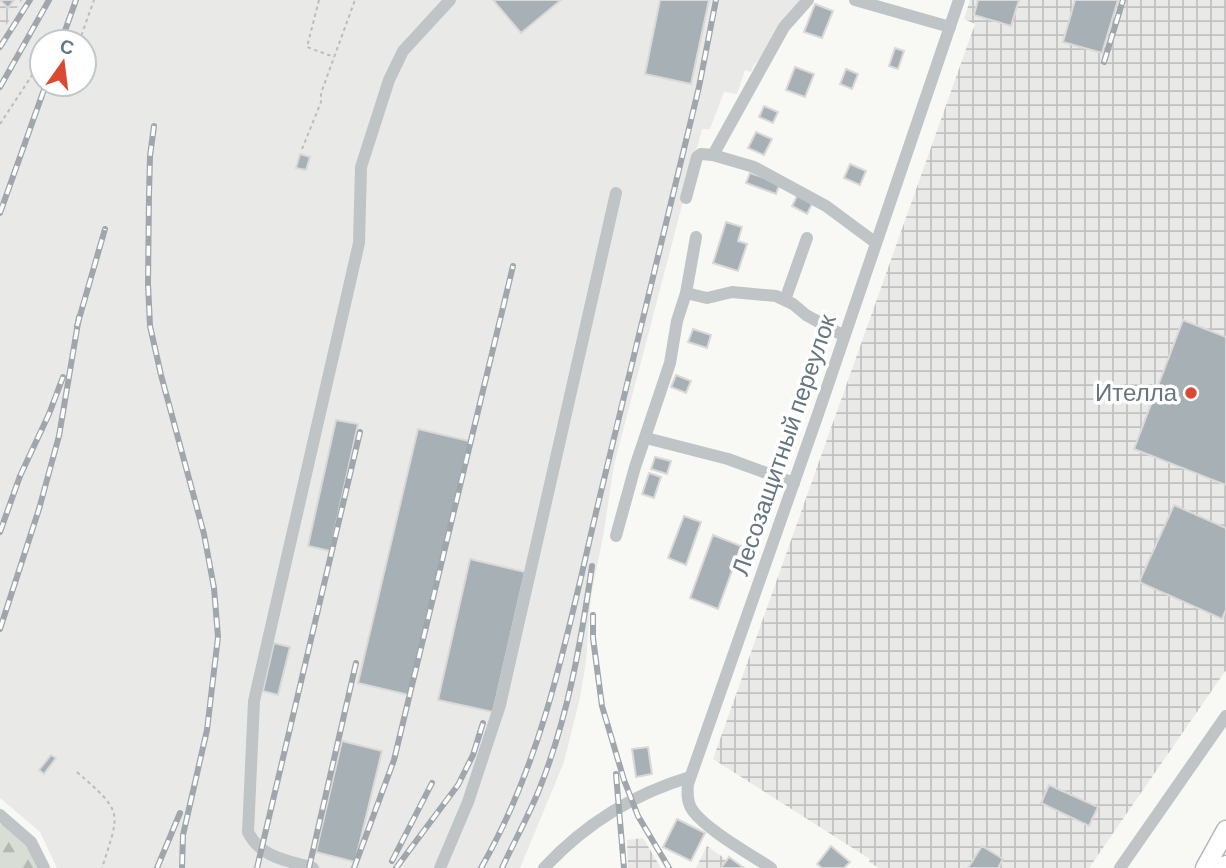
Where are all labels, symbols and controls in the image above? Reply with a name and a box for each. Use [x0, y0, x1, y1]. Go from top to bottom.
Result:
north arrow [28, 28, 98, 98]
text: С [58, 33, 77, 59]
street label: Лесозащитный переулок [724, 310, 841, 579]
place label: Ителла [1095, 377, 1178, 406]
marker: Ителла [1183, 385, 1199, 401]

